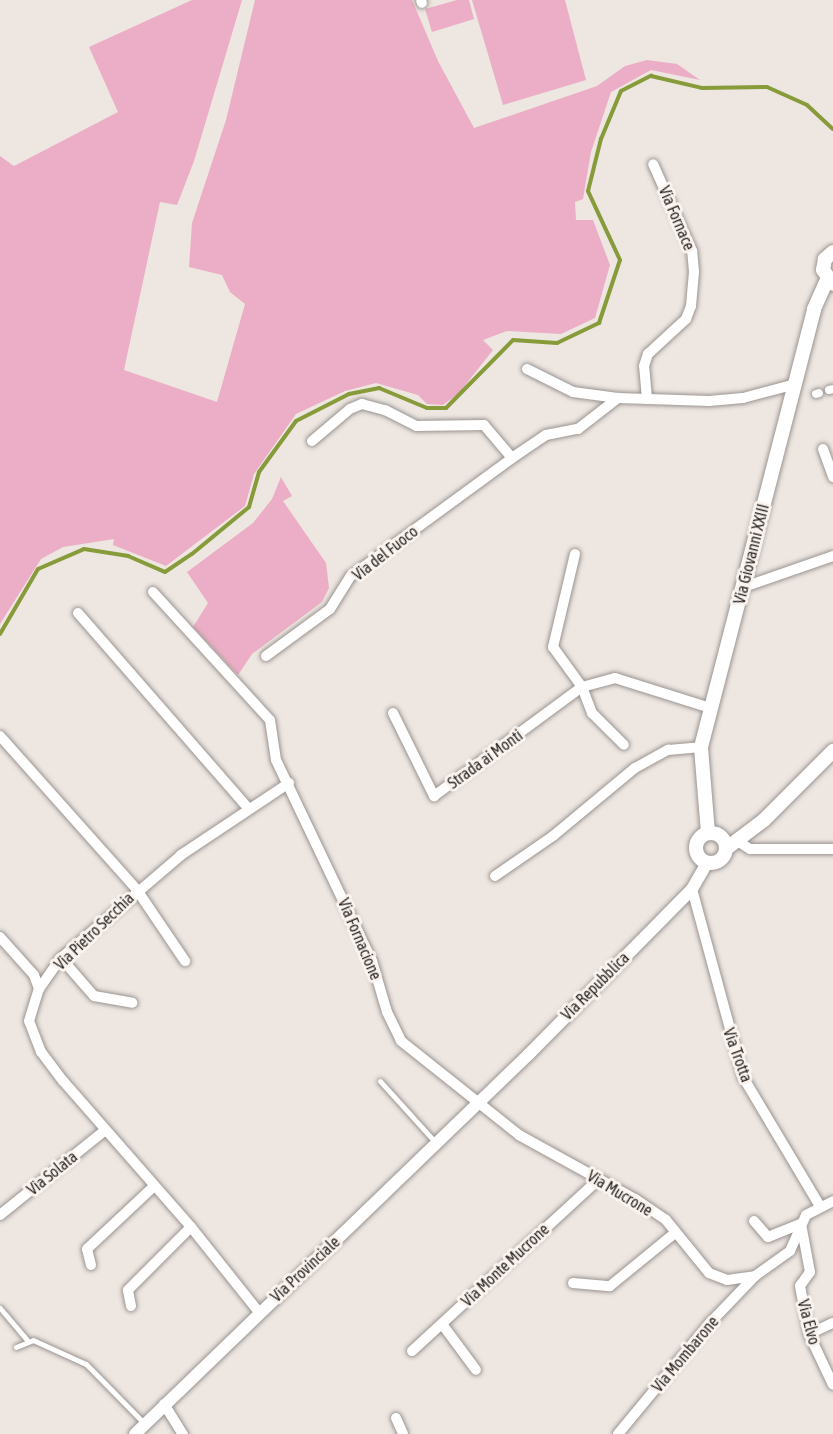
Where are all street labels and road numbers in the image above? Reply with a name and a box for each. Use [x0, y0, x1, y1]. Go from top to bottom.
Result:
street label: Via Fornace [655, 183, 699, 253]
street label: Via Giovanni XXIII [729, 502, 773, 606]
street label: Via del Fuoco [349, 522, 421, 584]
street label: Strada ai Monti [444, 725, 526, 793]
street label: Via Pietro Secchia [50, 888, 138, 974]
street label: Via Fornacione [334, 895, 386, 983]
street label: Via Repubblica [557, 948, 633, 1024]
street label: Via Trotta [719, 1025, 757, 1085]
street label: Via Solata [23, 1147, 81, 1199]
street label: Via Mucrone [584, 1166, 656, 1220]
street label: Via Monte Mucrone [457, 1220, 553, 1310]
street label: Via Provinciale [266, 1232, 344, 1306]
street label: Via Elvo [794, 1297, 824, 1347]
street label: Via Mombarone [648, 1312, 722, 1396]

